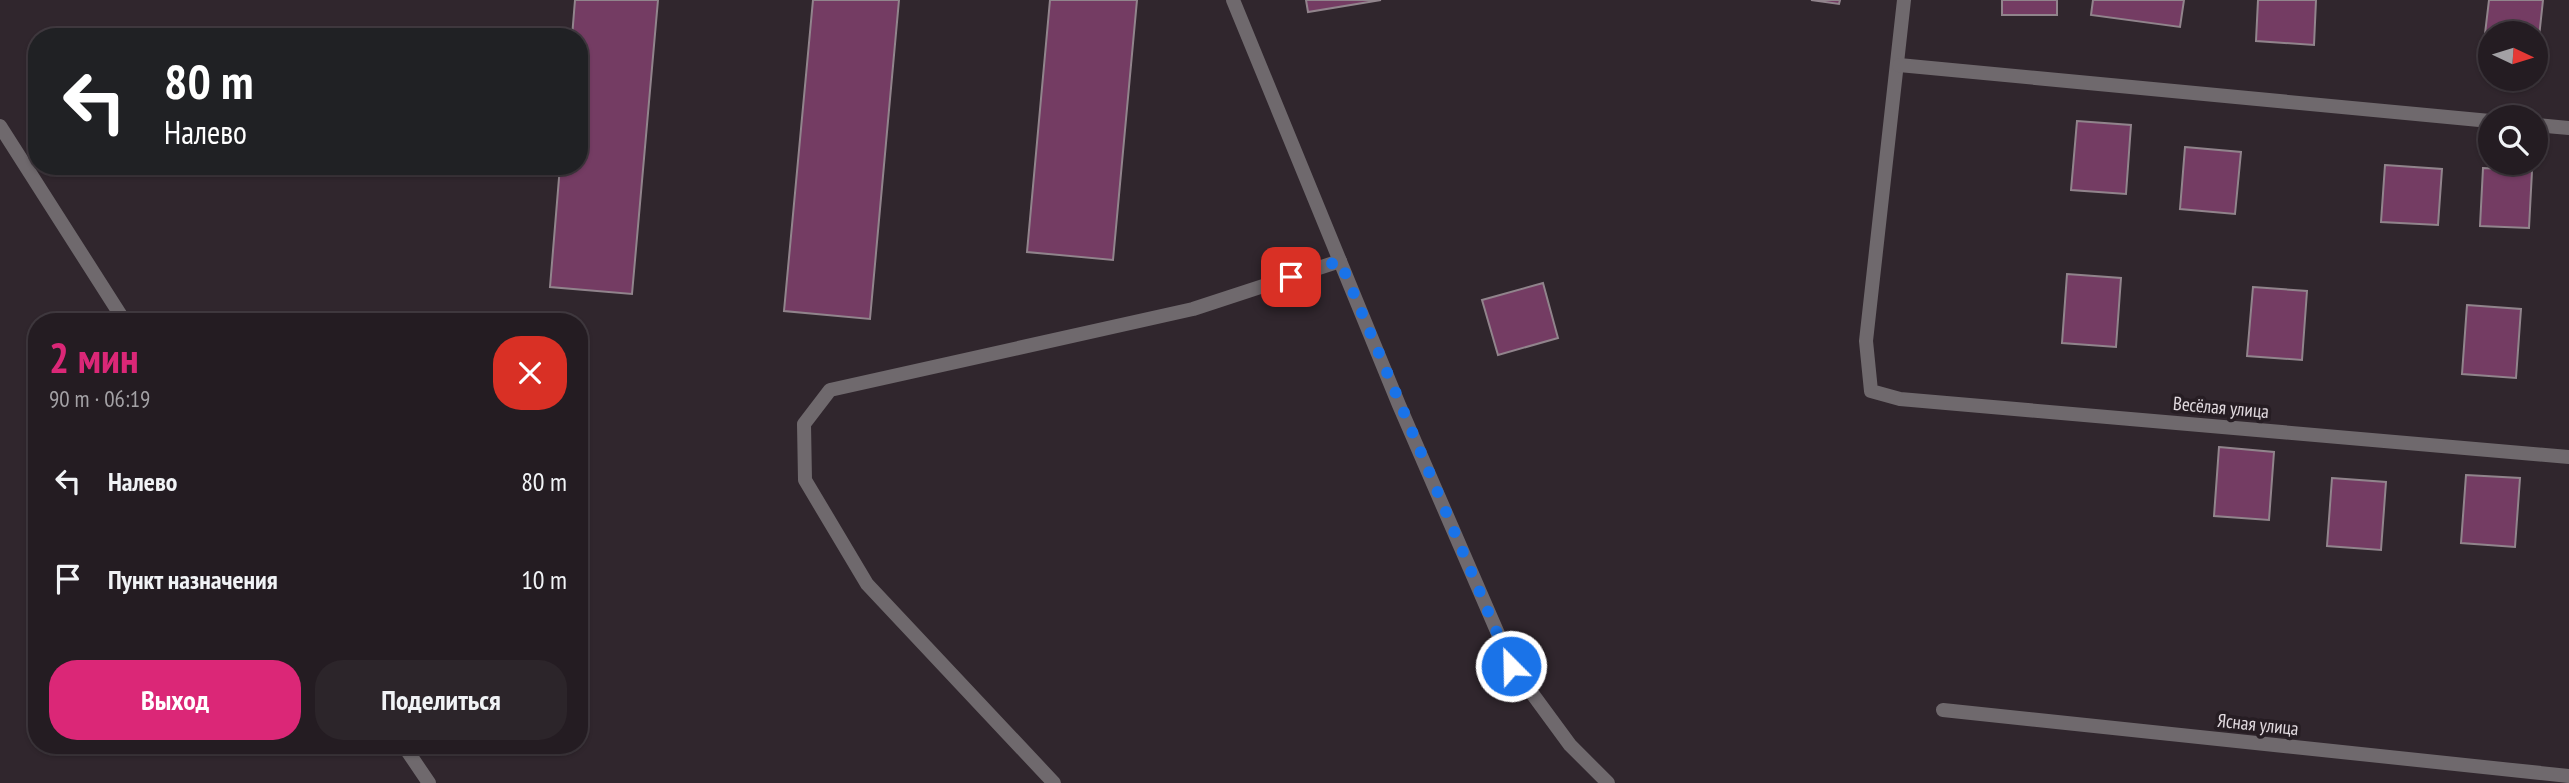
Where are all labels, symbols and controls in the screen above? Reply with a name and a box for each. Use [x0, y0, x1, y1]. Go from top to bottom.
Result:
north arrow [2478, 21, 2548, 91]
map controls [2478, 21, 2548, 175]
text: 80 m [164, 49, 253, 113]
icon: left [49, 56, 140, 147]
button: search [2478, 105, 2548, 175]
text: Налево [164, 111, 247, 153]
pin [1261, 247, 1321, 307]
icon: arrive [1272, 258, 1310, 296]
text: 2 мин [49, 330, 139, 385]
button: close [493, 336, 567, 410]
text: 90 m · 06:19 [49, 384, 150, 413]
street label: Весёлая улица [2172, 391, 2270, 423]
icon: left [49, 462, 87, 500]
text: Налево [108, 465, 177, 498]
text: 80 m [521, 465, 567, 498]
icon: arrive [49, 560, 87, 598]
text: Пункт назначения [108, 563, 278, 596]
text: 10 m [521, 563, 567, 596]
position arrow [1474, 629, 1548, 703]
button: Выход [49, 660, 301, 740]
button: Поделиться [315, 660, 567, 740]
street label: Ясная улица [2216, 708, 2300, 740]

